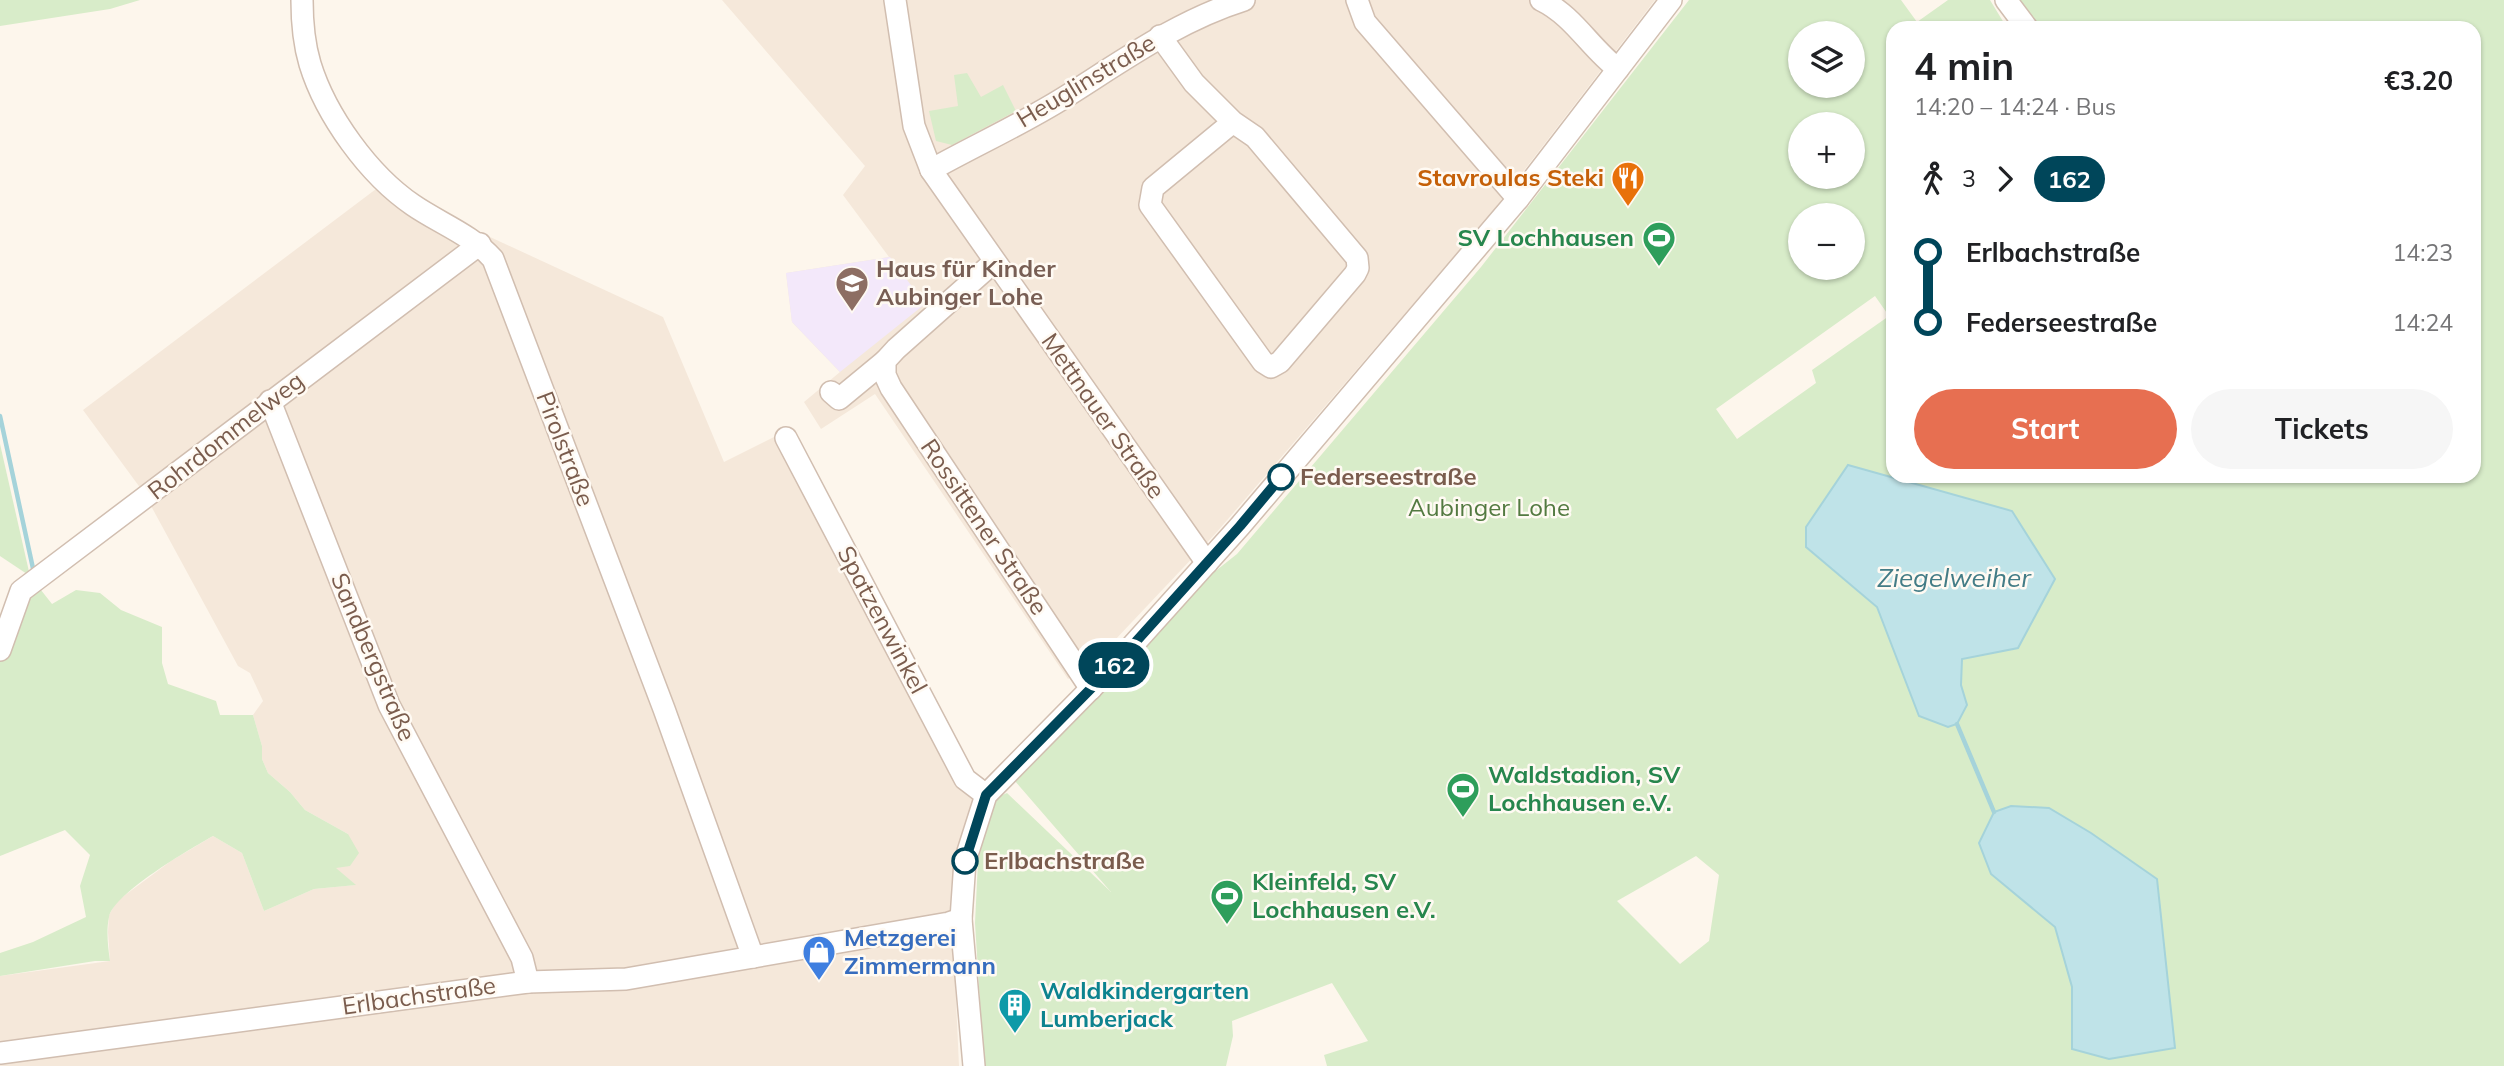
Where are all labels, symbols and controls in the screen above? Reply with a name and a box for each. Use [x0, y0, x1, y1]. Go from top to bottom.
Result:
map controls [1788, 21, 1865, 280]
button: layers [1788, 21, 1865, 98]
street label: Heuglinstraße [1011, 27, 1160, 133]
text: 4 min [1914, 42, 2014, 90]
text: €3.20 [2384, 64, 2453, 97]
text: 14:20 – 14:24 · Bus [1914, 92, 2116, 121]
button: + [1788, 112, 1865, 189]
restaurant icon: Stavroulas Steki [1609, 159, 1647, 208]
icon: walk [1914, 160, 1952, 198]
icon: forward [1986, 160, 2024, 198]
place label: Stavroulas Steki [1417, 162, 1604, 192]
text: 3 [1962, 164, 1976, 193]
text: 162 [2048, 164, 2091, 194]
button: − [1788, 203, 1865, 280]
sports icon: SV Lochhausen [1640, 219, 1678, 268]
place label: SV Lochhausen [1458, 222, 1634, 252]
text: Erlbachstraße [1966, 236, 2140, 269]
text: 14:23 [2393, 238, 2453, 267]
place label: Haus für Kinder Aubinger Lohe [876, 253, 1056, 311]
school or university icon: Haus für Kinder Aubinger Lohe [833, 264, 871, 313]
text: Federseestraße [1966, 306, 2157, 339]
text: 14:24 [2393, 308, 2453, 337]
street label: Mettnauer Straße [1036, 327, 1172, 504]
street label: Rohrdommelweg [141, 365, 309, 505]
street label: Pirolstraße [530, 387, 602, 510]
button: Start [1914, 389, 2177, 469]
button: Tickets [2191, 389, 2453, 469]
street label: Rossittener Straße [915, 433, 1055, 620]
place label: Federseestraße [1300, 461, 1477, 491]
marker: Federseestraße [1268, 464, 1294, 490]
park label: Aubinger Lohe [1408, 492, 1570, 522]
street label: Spatzenwinkel [831, 541, 934, 698]
water label: Ziegelweiher [1877, 561, 2032, 594]
street label: Sandbergstraße [325, 568, 423, 745]
line badge: 162 [1074, 642, 1154, 688]
text: 162 [1092, 650, 1136, 680]
place label: Waldstadion, SV Lochhausen e.V. [1488, 759, 1681, 817]
sports icon: Waldstadion, SV Lochhausen e.V. [1444, 770, 1482, 819]
place label: Erlbachstraße [984, 845, 1145, 875]
marker: Erlbachstraße [952, 848, 978, 874]
place label: Kleinfeld, SV Lochhausen e.V. [1252, 866, 1436, 924]
sports icon: Kleinfeld, SV Lochhausen e.V. [1208, 877, 1246, 926]
place label: Metzgerei Zimmermann [844, 922, 996, 980]
shop icon: Metzgerei Zimmermann [800, 933, 838, 982]
street label: Erlbachstraße [340, 969, 498, 1021]
place label: Waldkindergarten Lumberjack [1040, 975, 1249, 1033]
building icon: Waldkindergarten Lumberjack [996, 986, 1034, 1035]

